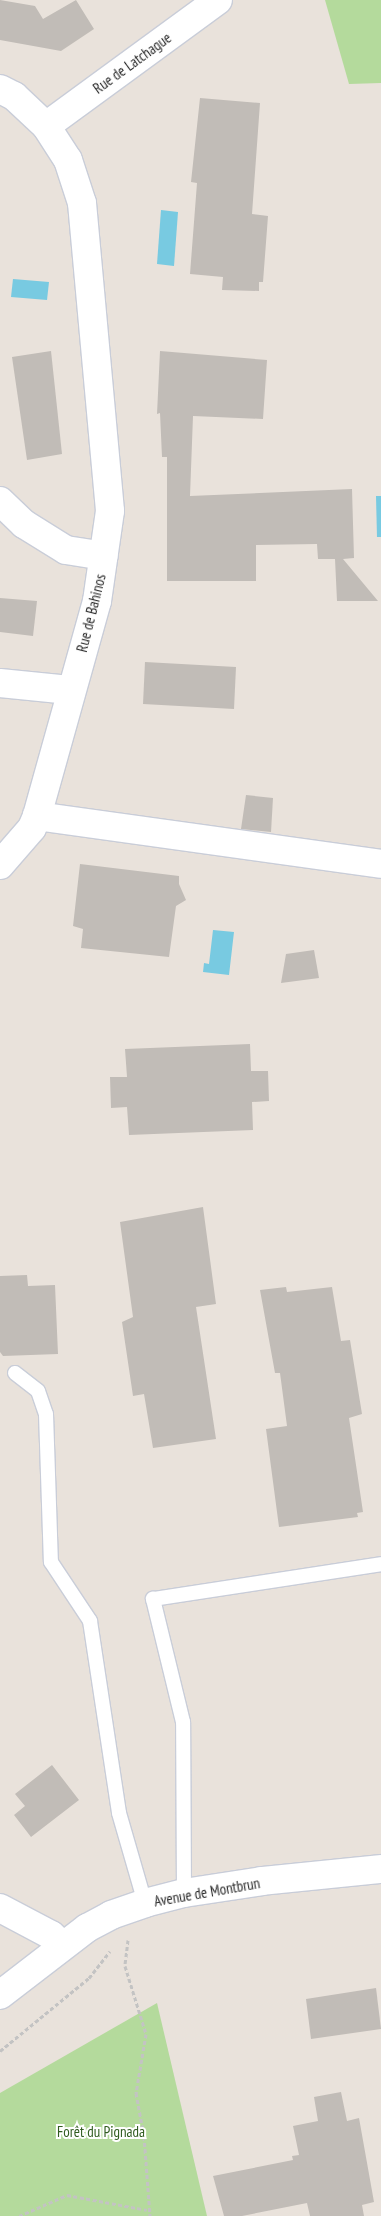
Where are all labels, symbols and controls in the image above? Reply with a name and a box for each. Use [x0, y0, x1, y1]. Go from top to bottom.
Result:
street label: Rue de Latchague [89, 29, 175, 97]
street label: Rue de Bahinos [73, 572, 109, 654]
street label: Avenue de Montbrun [153, 1874, 261, 1910]
park label: Forêt du Pignada [57, 2123, 145, 2141]

